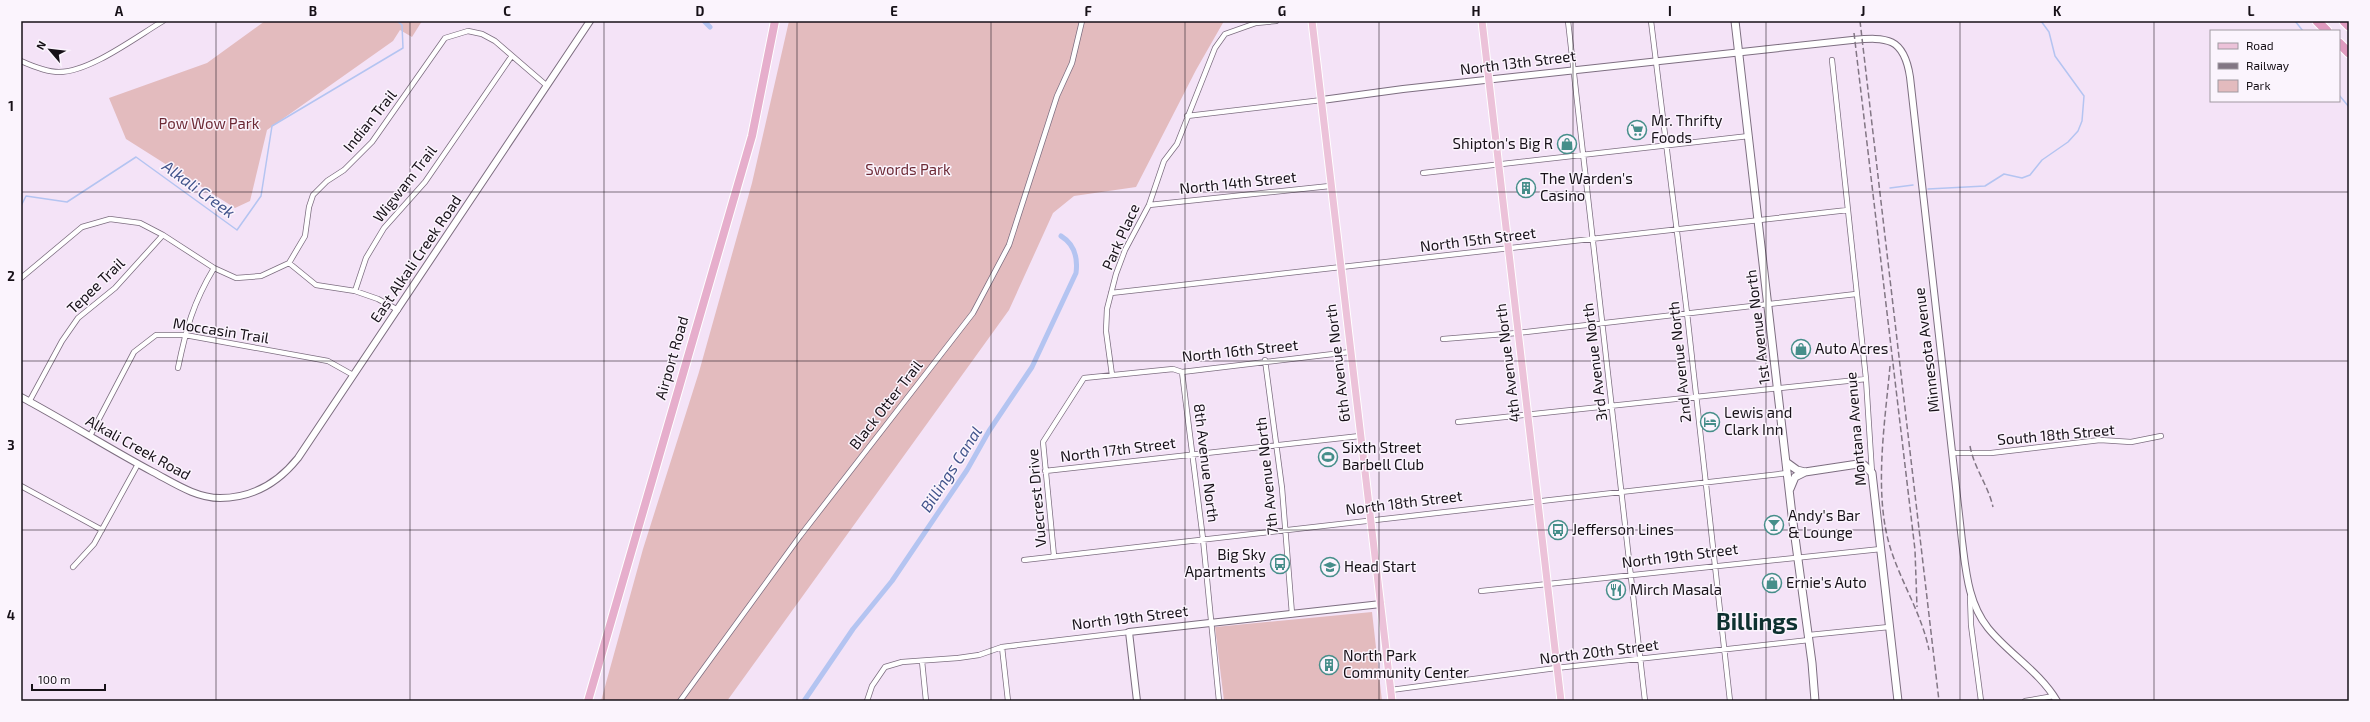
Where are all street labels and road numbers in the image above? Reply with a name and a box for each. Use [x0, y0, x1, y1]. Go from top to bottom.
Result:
street label: North 13th Street [1459, 46, 1577, 78]
street label: Indian Trail [339, 85, 400, 155]
street label: Wigwam Trail [369, 141, 440, 225]
street label: North 14th Street [1179, 167, 1298, 197]
street label: East Alkali Creek Road [366, 191, 465, 326]
street label: Park Place [1097, 201, 1143, 273]
street label: North 15th Street [1419, 223, 1537, 255]
street label: Tepee Trail [63, 253, 128, 317]
street label: 1st Avenue North [1741, 269, 1773, 386]
street label: Minnesota Avenue [1909, 287, 1943, 414]
street label: 2nd Avenue North [1664, 301, 1694, 424]
street label: 3rd Avenue North [1578, 302, 1610, 422]
street label: 6th Avenue North [1321, 303, 1353, 423]
street label: 4th Avenue North [1491, 303, 1523, 424]
street label: Moccasin Trail [172, 314, 271, 347]
street label: Airport Road [651, 314, 692, 401]
street label: North 16th Street [1181, 335, 1299, 365]
street label: Black Otter Trail [845, 356, 926, 453]
street label: Montana Avenue [1841, 371, 1869, 487]
street label: 8th Avenue North [1191, 402, 1223, 523]
street label: Alkali Creek Road [83, 411, 194, 483]
street label: 7th Avenue North [1251, 416, 1281, 536]
street label: South 18th Street [1996, 420, 2116, 448]
street label: North 17th Street [1059, 433, 1177, 465]
street label: Vuecrest Drive [1023, 448, 1049, 548]
street label: North 18th Street [1345, 486, 1464, 518]
street label: North 19th Street [1621, 539, 1739, 571]
street label: North 19th Street [1071, 601, 1189, 633]
street label: North 20th Street [1538, 635, 1660, 667]

